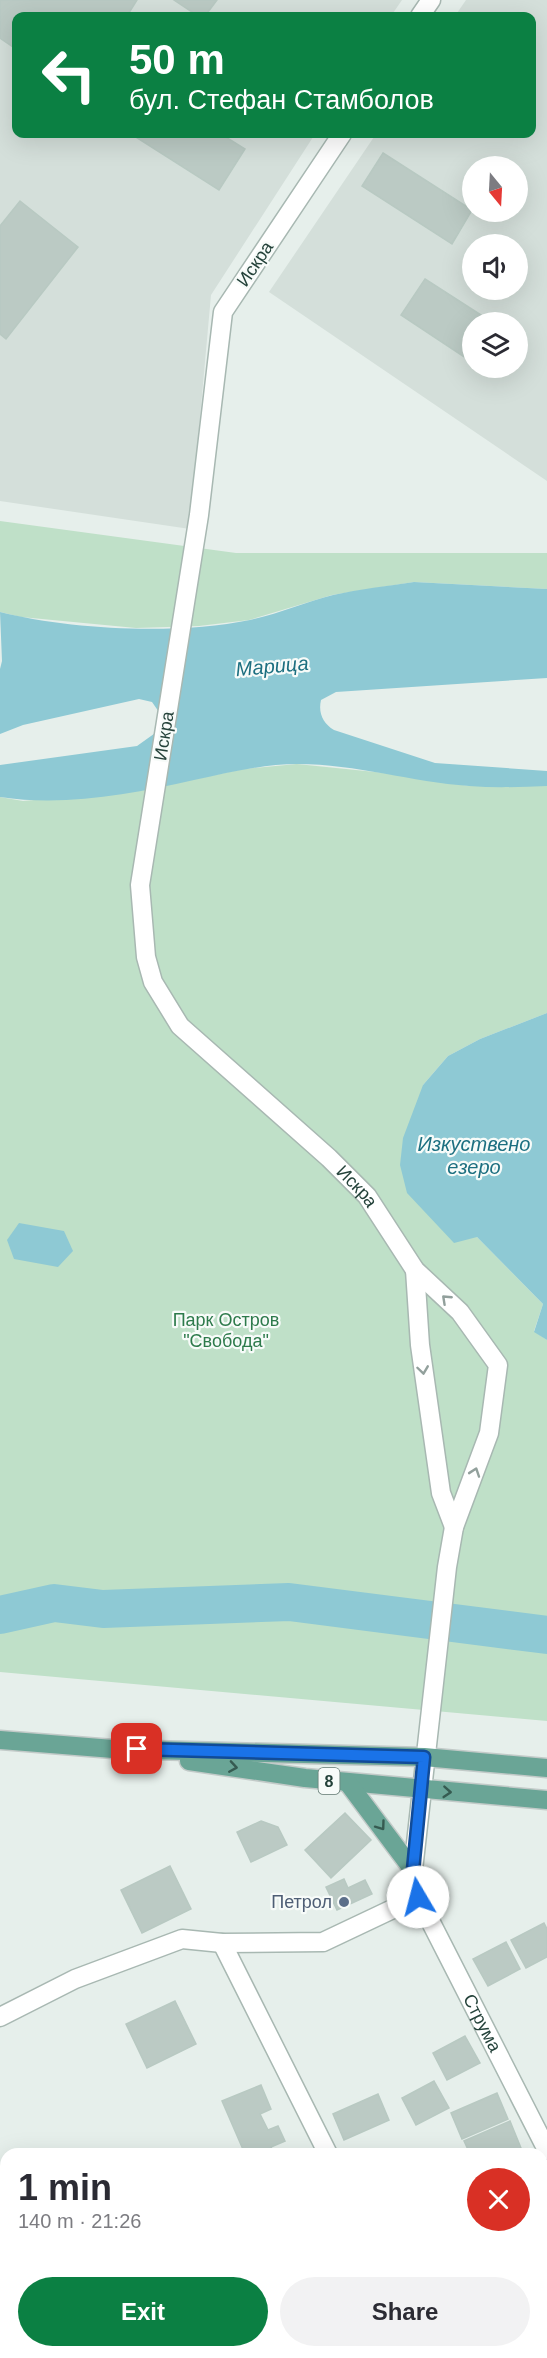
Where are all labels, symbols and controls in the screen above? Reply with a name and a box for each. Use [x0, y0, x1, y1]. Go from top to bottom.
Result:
icon: left [30, 36, 108, 114]
text: 50 m [129, 36, 225, 83]
text: бул. Стефан Стамболов [129, 85, 434, 115]
north arrow [462, 156, 528, 222]
map controls [462, 156, 528, 378]
button: sound [462, 234, 528, 300]
street label: Искра [233, 237, 278, 290]
button: layers [462, 312, 528, 378]
water label: Марица [235, 652, 309, 680]
street label: Искра [150, 709, 178, 762]
water label: Изкуствено езеро [418, 1133, 530, 1178]
street label: Искра [333, 1162, 382, 1212]
one-way arrow [442, 1295, 452, 1306]
park label: Парк Остров "Свобода" [173, 1310, 279, 1351]
one-way arrow [417, 1366, 429, 1375]
one-way arrow [468, 1467, 481, 1478]
pin [111, 1723, 162, 1774]
icon: arrive [120, 1732, 153, 1765]
one-way arrow [228, 1761, 238, 1773]
road number: 8 [318, 1768, 340, 1794]
one-way arrow [443, 1785, 452, 1798]
one-way arrow [373, 1820, 384, 1831]
position arrow [386, 1865, 450, 1929]
place label: Петрол [271, 1892, 332, 1912]
marker: Петрол [337, 1895, 351, 1909]
street label: Струма [459, 1991, 506, 2056]
text: 1 min [18, 2167, 112, 2208]
button: close [467, 2168, 530, 2231]
text: 140 m · 21:26 [18, 2210, 141, 2232]
button: Exit [18, 2277, 268, 2346]
button: Share [280, 2277, 530, 2346]

